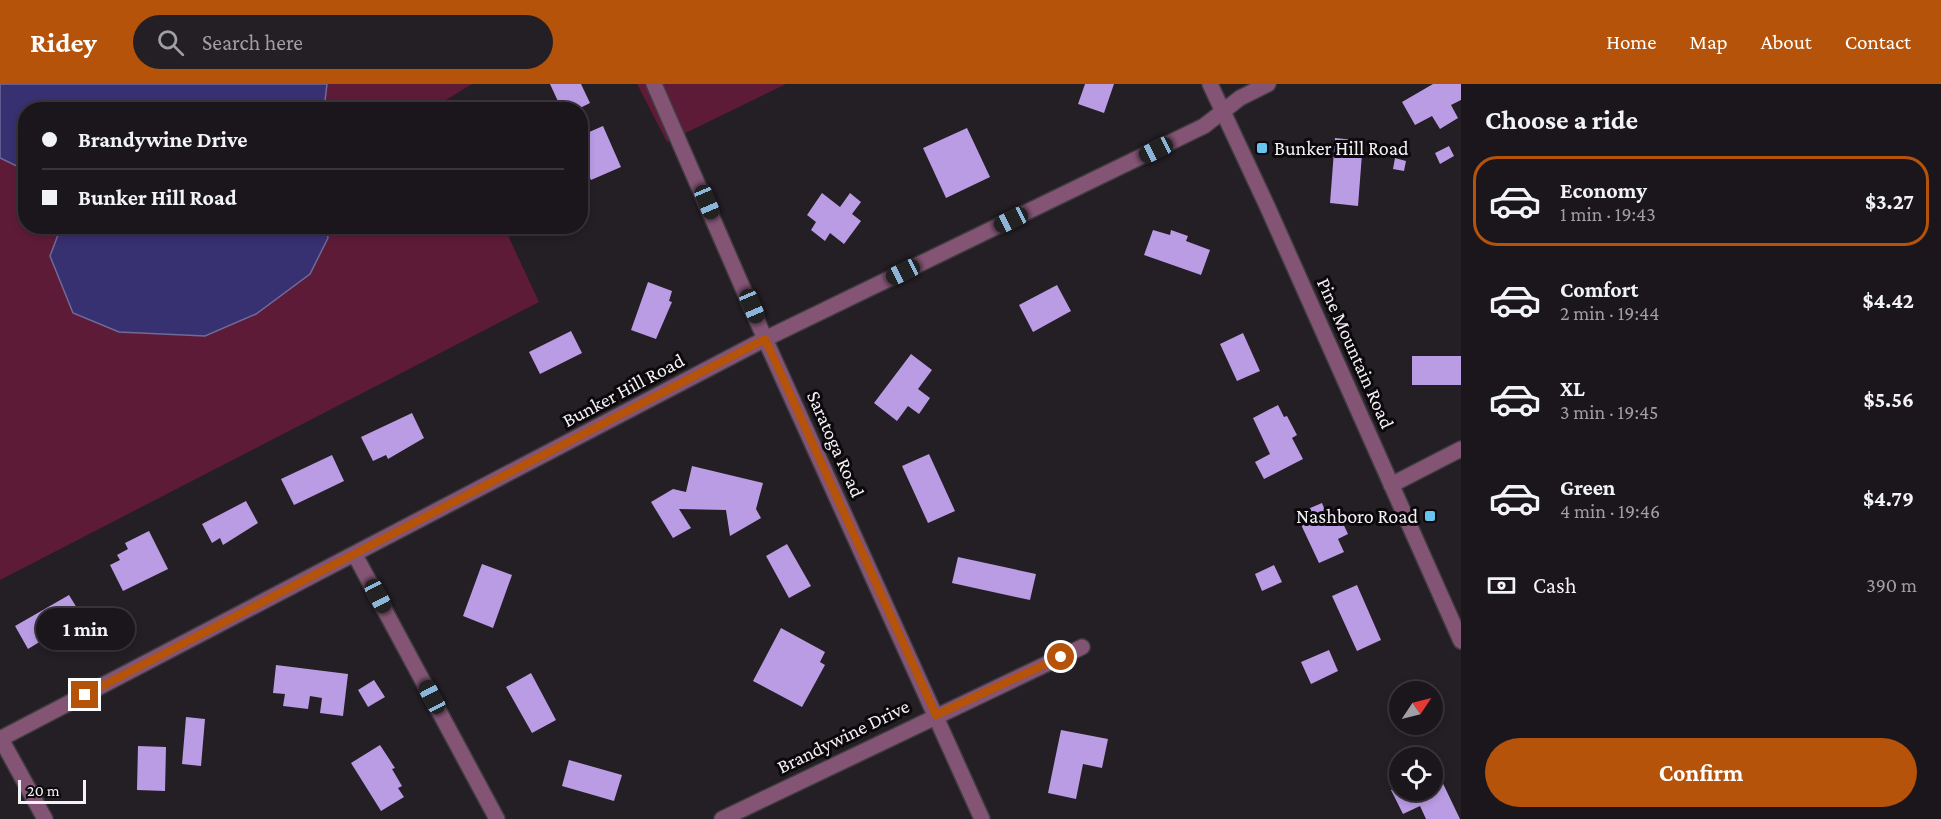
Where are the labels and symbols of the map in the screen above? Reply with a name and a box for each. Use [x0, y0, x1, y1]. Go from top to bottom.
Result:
car [1136, 134, 1176, 166]
place label: Bunker Hill Road [1274, 137, 1409, 159]
marker: Bunker Hill Road [1255, 141, 1269, 155]
car [692, 182, 722, 222]
car [991, 204, 1031, 236]
car [883, 256, 923, 288]
street label: Pine Mountain Road [1313, 274, 1399, 432]
car [737, 286, 767, 326]
street label: Bunker Hill Road [558, 348, 688, 431]
street label: Saratoga Road [802, 387, 869, 501]
place label: Nashboro Road [1296, 505, 1418, 527]
marker: Nashboro Road [1423, 509, 1437, 523]
car [362, 576, 394, 616]
callout: 1 min [36, 608, 134, 650]
route start [1047, 643, 1074, 670]
car [416, 677, 448, 717]
route end [71, 681, 98, 708]
north arrow [1389, 681, 1443, 735]
street label: Brandywine Drive [773, 694, 913, 778]
scale bar [18, 777, 86, 804]

